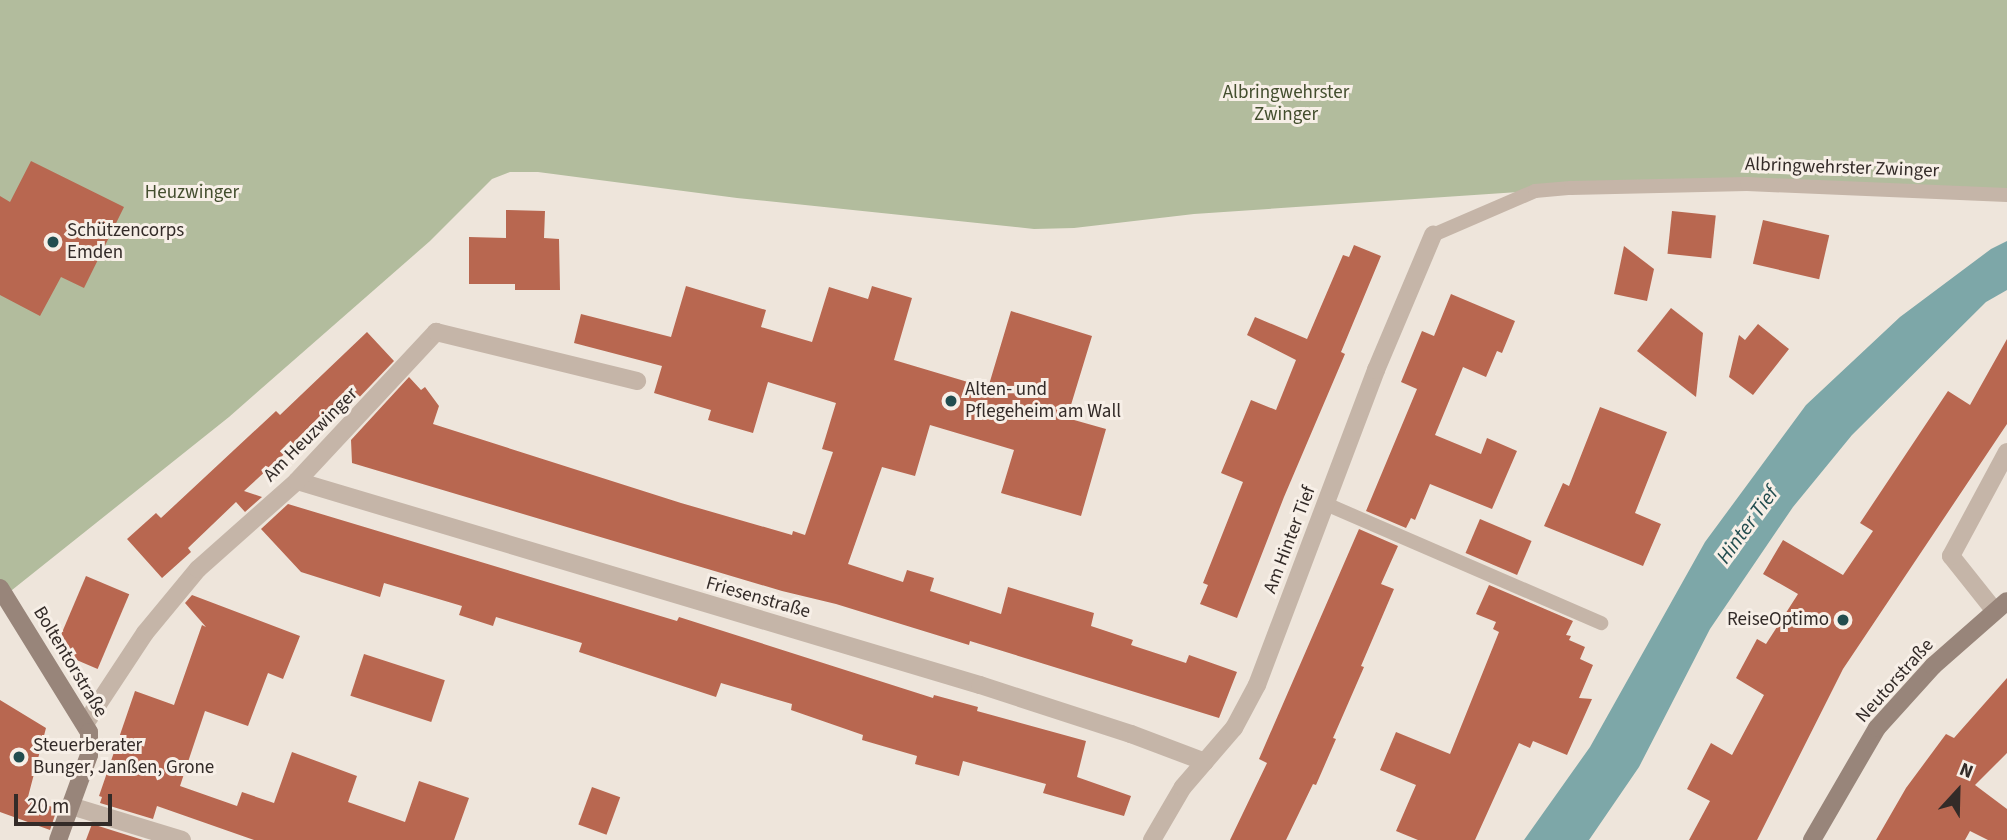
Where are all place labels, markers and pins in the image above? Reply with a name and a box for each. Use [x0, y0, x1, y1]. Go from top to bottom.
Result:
place label: Schützencorps Emden [67, 220, 184, 264]
marker: Schützencorps Emden [45, 234, 61, 250]
place label: Alten- und Pflegeheim am Wall [965, 379, 1121, 423]
marker: Alten- und Pflegeheim am Wall [943, 393, 959, 409]
place label: ReiseOptimo [1727, 609, 1829, 631]
marker: ReiseOptimo [1835, 612, 1851, 628]
place label: Steuerberater Bunger, Janßen, Grone [33, 735, 214, 779]
marker: Steuerberater Bunger, Janßen, Grone [11, 749, 27, 765]

